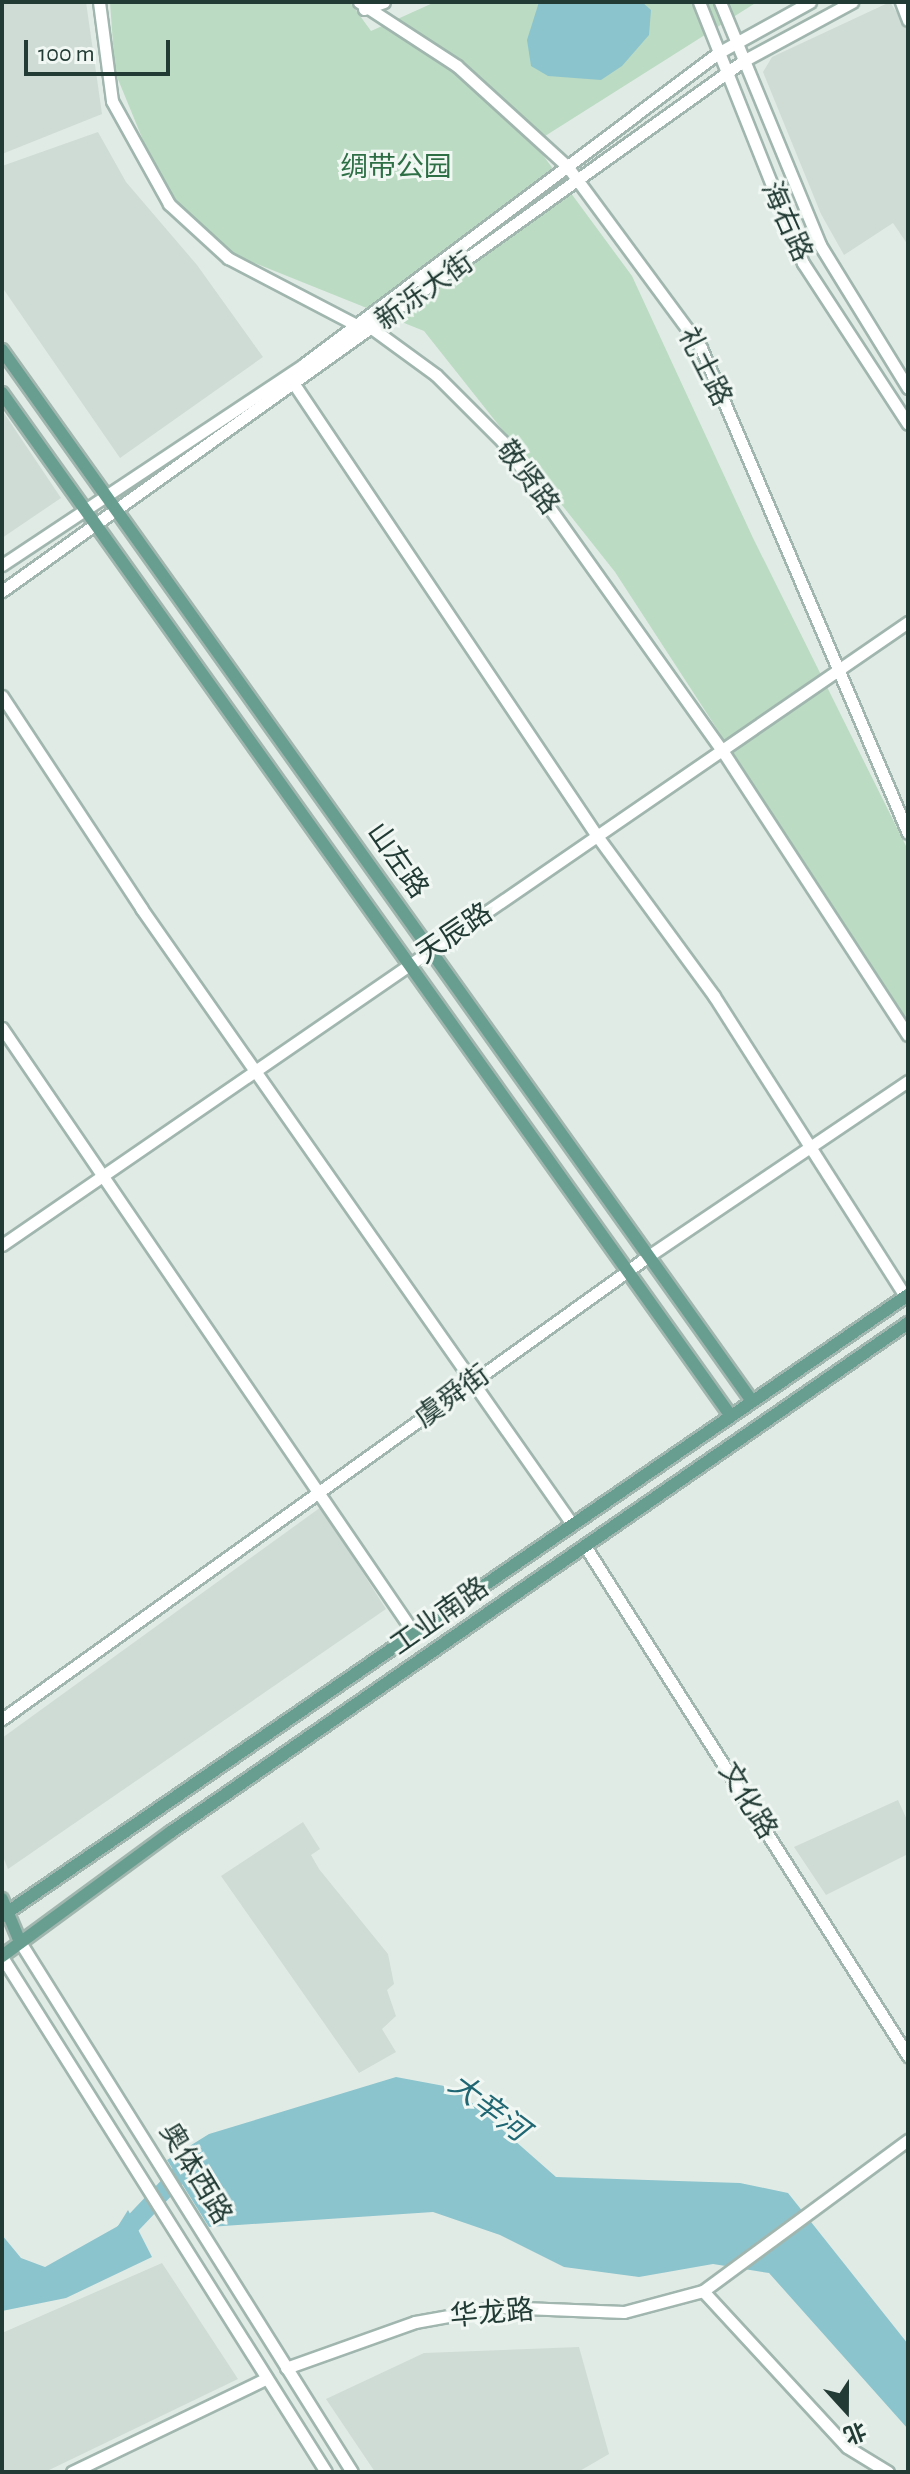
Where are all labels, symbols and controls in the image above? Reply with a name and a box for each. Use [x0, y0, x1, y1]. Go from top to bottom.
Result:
scale bar [28, 24, 174, 74]
text: 100 m [38, 42, 95, 66]
park label: 绸带公园 [340, 151, 452, 185]
street label: 海右路 [754, 177, 818, 267]
street label: 新泺大街 [369, 246, 481, 338]
street label: 礼士路 [670, 322, 738, 412]
street label: 敬贤路 [488, 434, 566, 522]
street label: 山左路 [359, 817, 435, 905]
street label: 天辰路 [411, 897, 499, 971]
street label: 虞舜街 [409, 1359, 497, 1435]
street label: 工业南路 [384, 1571, 496, 1663]
street label: 文化路 [710, 1756, 784, 1846]
water label: 大辛河 [441, 2067, 535, 2149]
street label: 奥体西路 [152, 2117, 238, 2231]
street label: 华龙路 [449, 2294, 535, 2334]
north arrow [806, 2370, 886, 2450]
text: 北 [840, 2418, 869, 2447]

